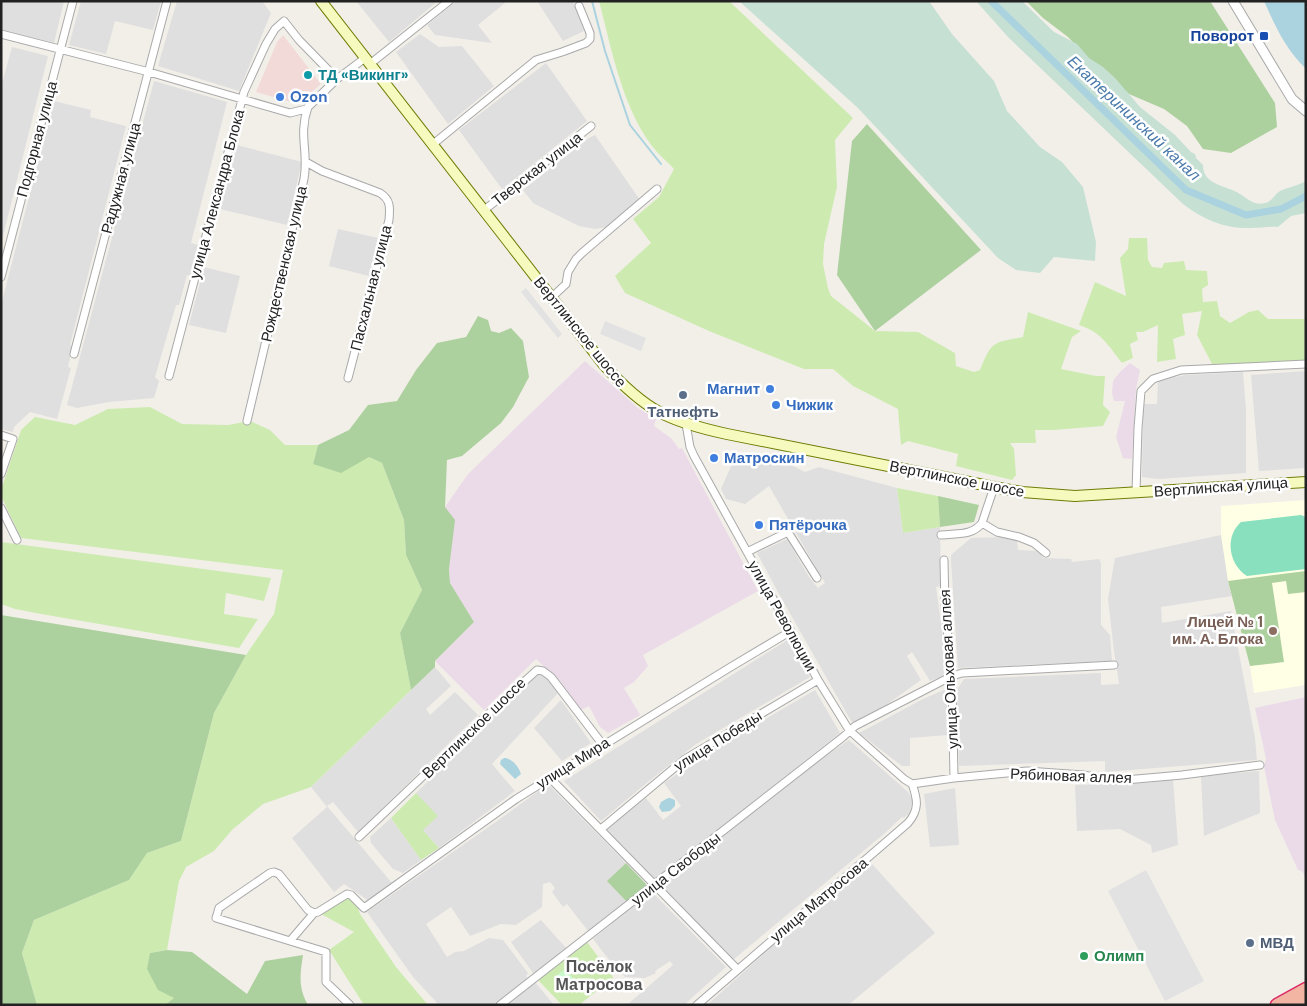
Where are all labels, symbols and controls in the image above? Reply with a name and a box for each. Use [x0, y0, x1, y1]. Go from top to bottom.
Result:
place label: Поворот [1191, 26, 1254, 46]
marker: Поворот [1258, 30, 1270, 42]
water label: Екатерининский канал [1063, 51, 1205, 185]
place label: ТД «Викинг» [318, 65, 409, 85]
marker: ТД «Викинг» [302, 69, 314, 81]
street label: Подгорная улица [12, 78, 62, 199]
place label: Ozon [290, 87, 328, 107]
marker: Ozon [274, 91, 286, 103]
street label: улица Александра Блока [185, 106, 249, 281]
street label: Радужная улица [97, 120, 146, 236]
street label: Тверская улица [488, 127, 587, 210]
street label: Рождественская улица [256, 183, 312, 344]
street label: Пасхальная улица [346, 222, 396, 353]
street label: Вертлинское шоссе [529, 272, 631, 392]
place label: Магнит [707, 379, 760, 399]
marker: Магнит [764, 383, 776, 395]
marker: Татнефть [677, 389, 689, 401]
place label: Чижик [786, 395, 834, 415]
marker: Чижик [770, 399, 782, 411]
place label: Татнефть [647, 402, 719, 422]
place label: Матроскин [724, 448, 805, 468]
marker: Матроскин [708, 452, 720, 464]
street label: Вертлинское шоссе [888, 456, 1026, 502]
street label: Вертлинская улица [1153, 472, 1289, 502]
place label: Пятёрочка [769, 515, 847, 535]
marker: Пятёрочка [753, 519, 765, 531]
street label: улица Революции [743, 557, 821, 675]
street label: улица Ольховая аллея [935, 589, 963, 749]
place label: Лицей № 1 им. А. Блока [1172, 612, 1264, 649]
marker: Лицей № 1 им. А. Блока [1267, 625, 1279, 637]
street label: Вертлинское шоссе [418, 673, 530, 783]
street label: улица Победы [670, 706, 766, 776]
street label: улица Мира [533, 732, 614, 793]
street label: Рябиновая аллея [1010, 764, 1132, 788]
street label: улица Свободы [627, 828, 725, 910]
street label: улица Матросова [766, 853, 873, 947]
place label: МВД [1260, 933, 1294, 953]
marker: МВД [1244, 937, 1256, 949]
place label: Олимп [1094, 946, 1144, 966]
marker: Олимп [1078, 950, 1090, 962]
district label: Посёлок Матросова [556, 956, 642, 995]

